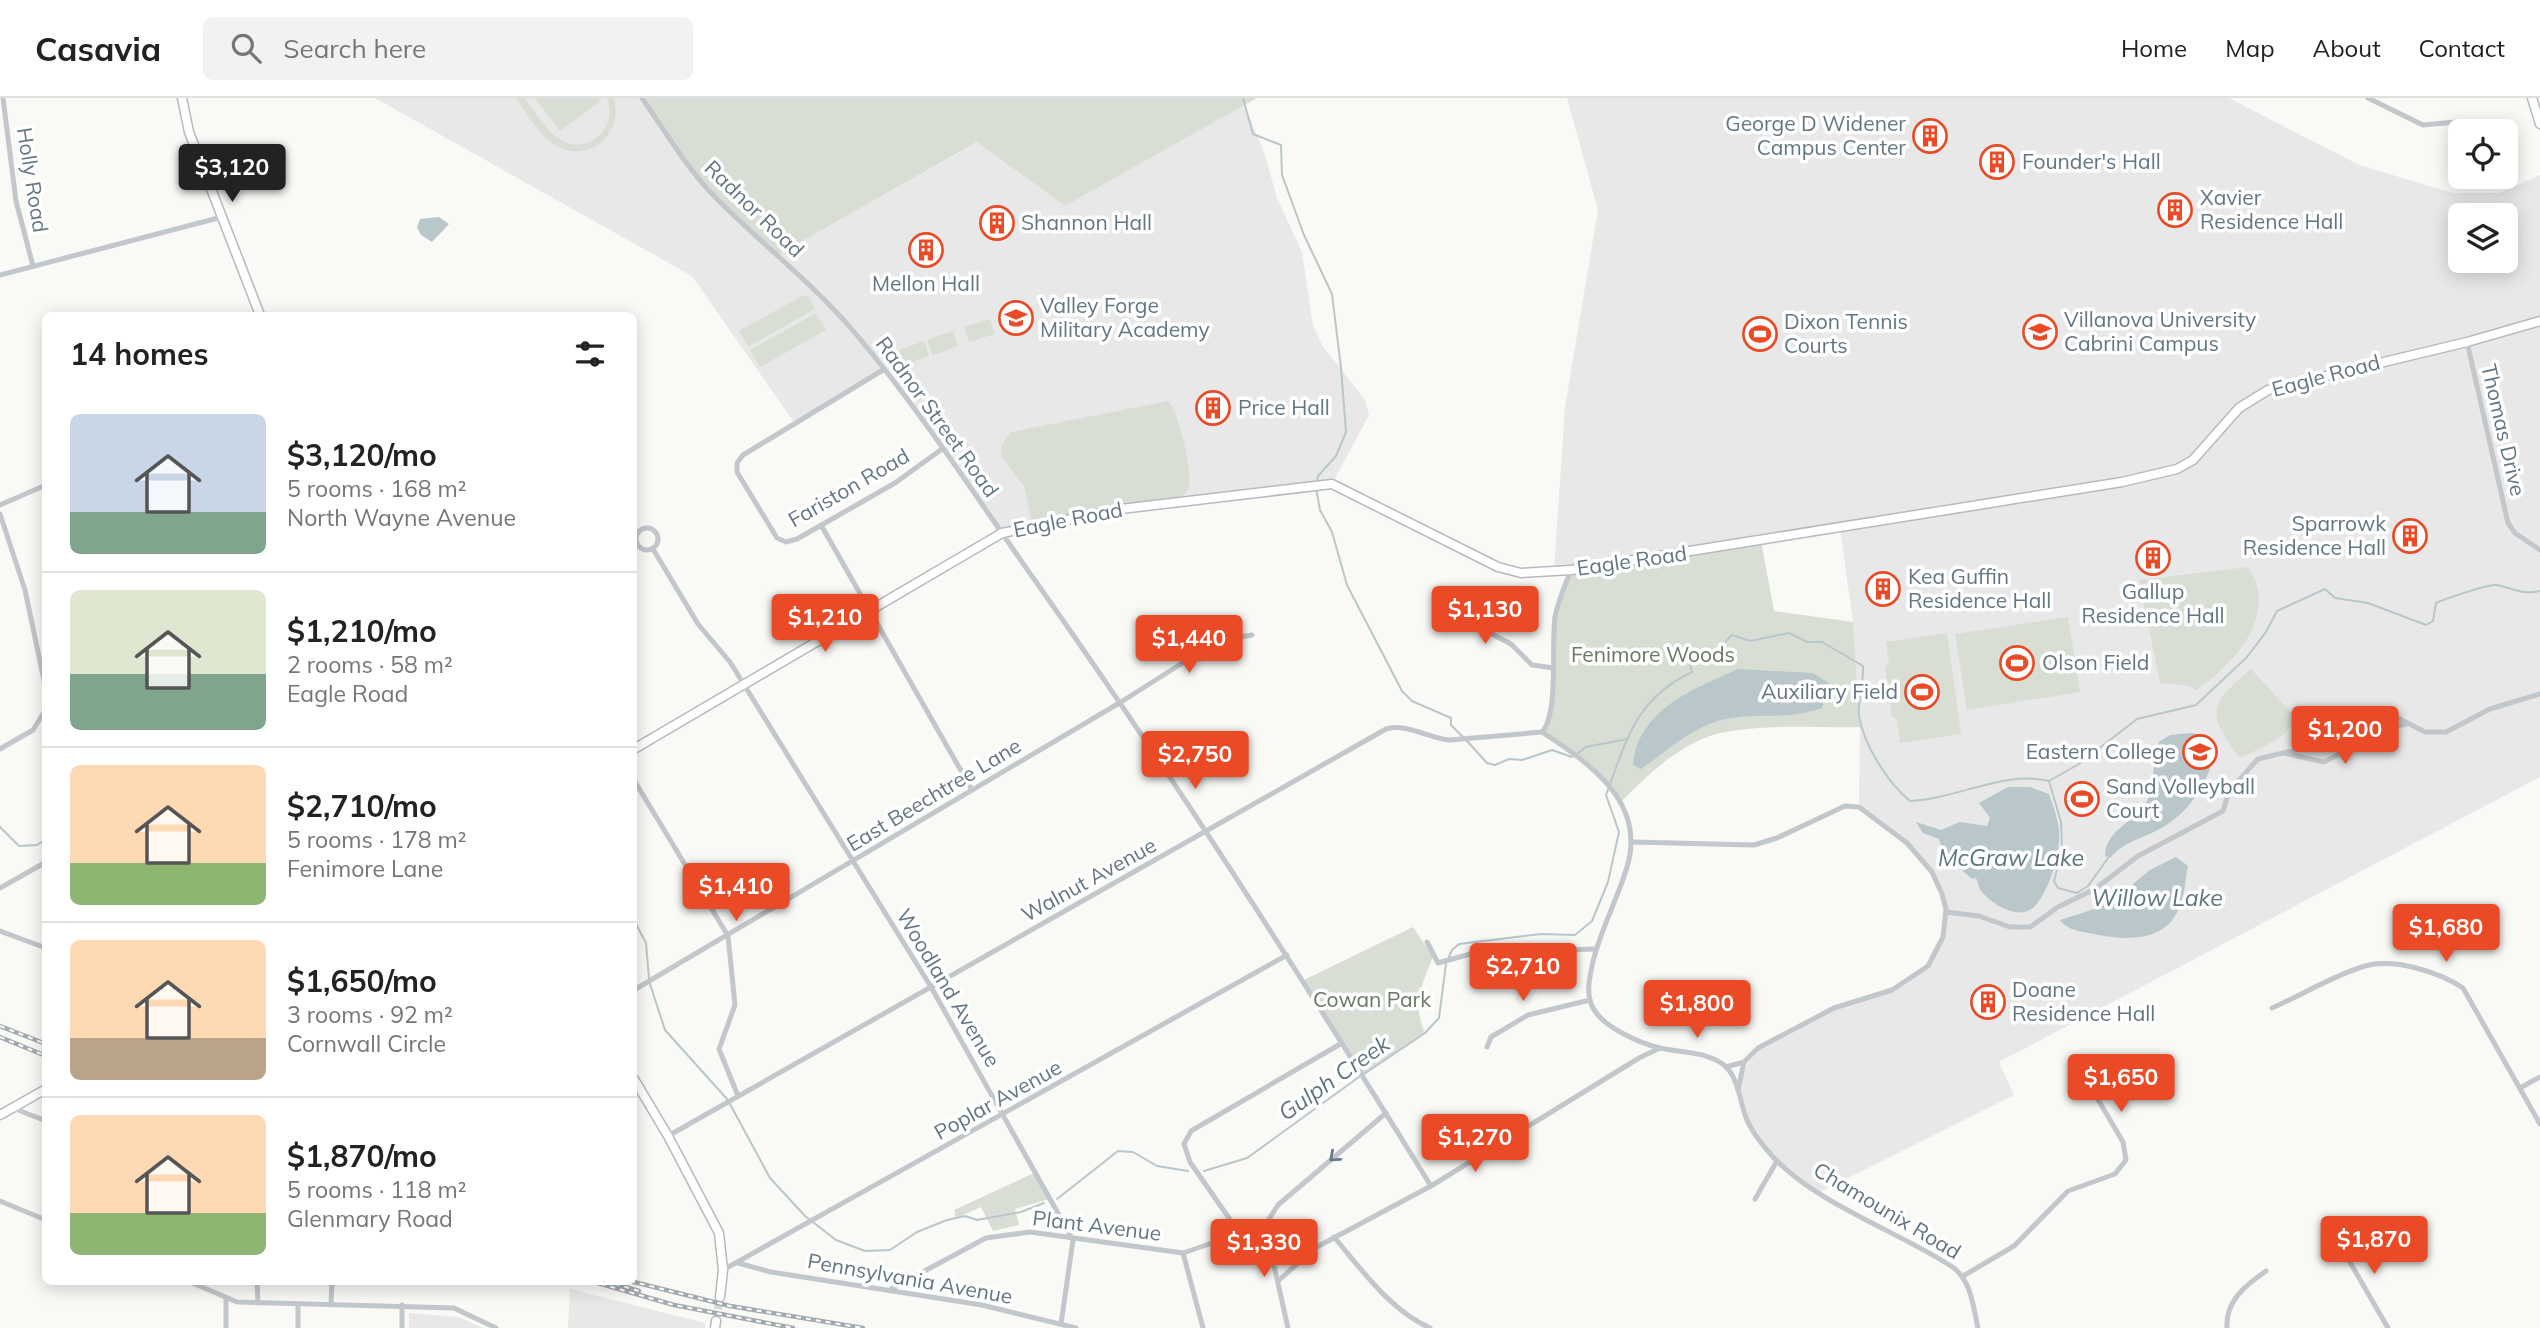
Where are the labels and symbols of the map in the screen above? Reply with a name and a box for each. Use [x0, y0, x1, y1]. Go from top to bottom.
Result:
place label: George D Widener Campus Center [1725, 110, 1906, 160]
building icon: George D Widener Campus Center [1911, 117, 1949, 155]
street label: Holly Road [12, 125, 54, 234]
building icon: Founder's Hall [1978, 143, 2016, 181]
pin: $3,120 [175, 144, 289, 204]
place label: Founder's Hall [2022, 148, 2161, 174]
street label: Radnor Road [699, 154, 810, 262]
place label: Xavier Residence Hall [2200, 184, 2343, 234]
building icon: Xavier Residence Hall [2156, 191, 2194, 229]
building icon: Shannon Hall [978, 204, 1016, 242]
place label: Shannon Hall [1021, 209, 1152, 235]
building icon: Mellon Hall [907, 231, 945, 269]
place label: Mellon Hall [872, 270, 980, 296]
place label: Valley Forge Military Academy [1040, 292, 1210, 342]
school or university icon: Valley Forge Military Academy [997, 299, 1035, 337]
place label: Villanova University Cabrini Campus [2064, 306, 2256, 356]
place label: Dixon Tennis Courts [1784, 308, 1908, 358]
school or university icon: Villanova University Cabrini Campus [2021, 313, 2059, 351]
sports icon: Dixon Tennis Courts [1741, 315, 1779, 353]
street label: Radnor Street Road [871, 331, 1005, 502]
street label: Eagle Road [2269, 348, 2383, 402]
street label: Thomas Drive [2476, 361, 2532, 498]
building icon: Price Hall [1194, 389, 1232, 427]
place label: Price Hall [1238, 394, 1330, 420]
street label: Fariston Road [783, 442, 914, 532]
street label: Eagle Road [1011, 496, 1125, 542]
place label: Sparrowk Residence Hall [2243, 510, 2386, 560]
building icon: Sparrowk Residence Hall [2391, 517, 2429, 555]
street label: Eagle Road [1575, 539, 1689, 581]
building icon: Gallup Residence Hall [2134, 539, 2172, 577]
place label: Kea Guffin Residence Hall [1908, 563, 2051, 613]
building icon: Kea Guffin Residence Hall [1864, 570, 1902, 608]
place label: Gallup Residence Hall [2081, 578, 2225, 628]
pin: $1,130 [1428, 587, 1542, 646]
pin: $1,210 [768, 594, 882, 654]
pin: $1,440 [1132, 616, 1246, 675]
park label: Fenimore Woods [1571, 641, 1735, 667]
sports icon: Olson Field [1998, 644, 2036, 682]
place label: Olson Field [2042, 649, 2149, 675]
sports icon: Auxiliary Field [1903, 673, 1941, 711]
place label: Auxiliary Field [1761, 678, 1898, 704]
pin: $1,200 [2288, 706, 2402, 766]
street label: East Beechtree Lane [842, 732, 1025, 856]
pin: $2,750 [1138, 732, 1252, 791]
school or university icon: Eastern College [2181, 733, 2219, 771]
place label: Eastern College [2026, 738, 2176, 764]
place label: Sand Volleyball Court [2106, 773, 2255, 823]
sports icon: Sand Volleyball Court [2063, 780, 2101, 818]
street label: Walnut Avenue [1017, 831, 1160, 927]
water label: McGraw Lake [1938, 843, 2084, 872]
pin: $1,410 [679, 864, 793, 923]
water label: Willow Lake [2091, 883, 2223, 912]
street label: Woodland Avenue [891, 904, 1006, 1071]
pin: $1,680 [2389, 904, 2503, 964]
pin: $2,710 [1466, 944, 1580, 1003]
place label: Doane Residence Hall [2012, 976, 2155, 1026]
pin: $1,800 [1640, 981, 1754, 1040]
building icon: Doane Residence Hall [1969, 983, 2007, 1021]
park label: Cowan Park [1313, 986, 1431, 1012]
water label: Gulph Creek [1272, 1028, 1396, 1127]
street label: Poplar Avenue [929, 1053, 1066, 1145]
pin: $1,650 [2064, 1054, 2178, 1114]
pin: $1,270 [1418, 1114, 1532, 1174]
one-way arrow [1330, 1149, 1343, 1161]
street label: Chamounix Road [1809, 1156, 1966, 1264]
street label: Plant Avenue [1031, 1204, 1163, 1246]
pin: $1,870 [2317, 1216, 2431, 1276]
pin: $1,330 [1207, 1220, 1321, 1279]
street label: Pennsylvania Avenue [806, 1247, 1015, 1309]

